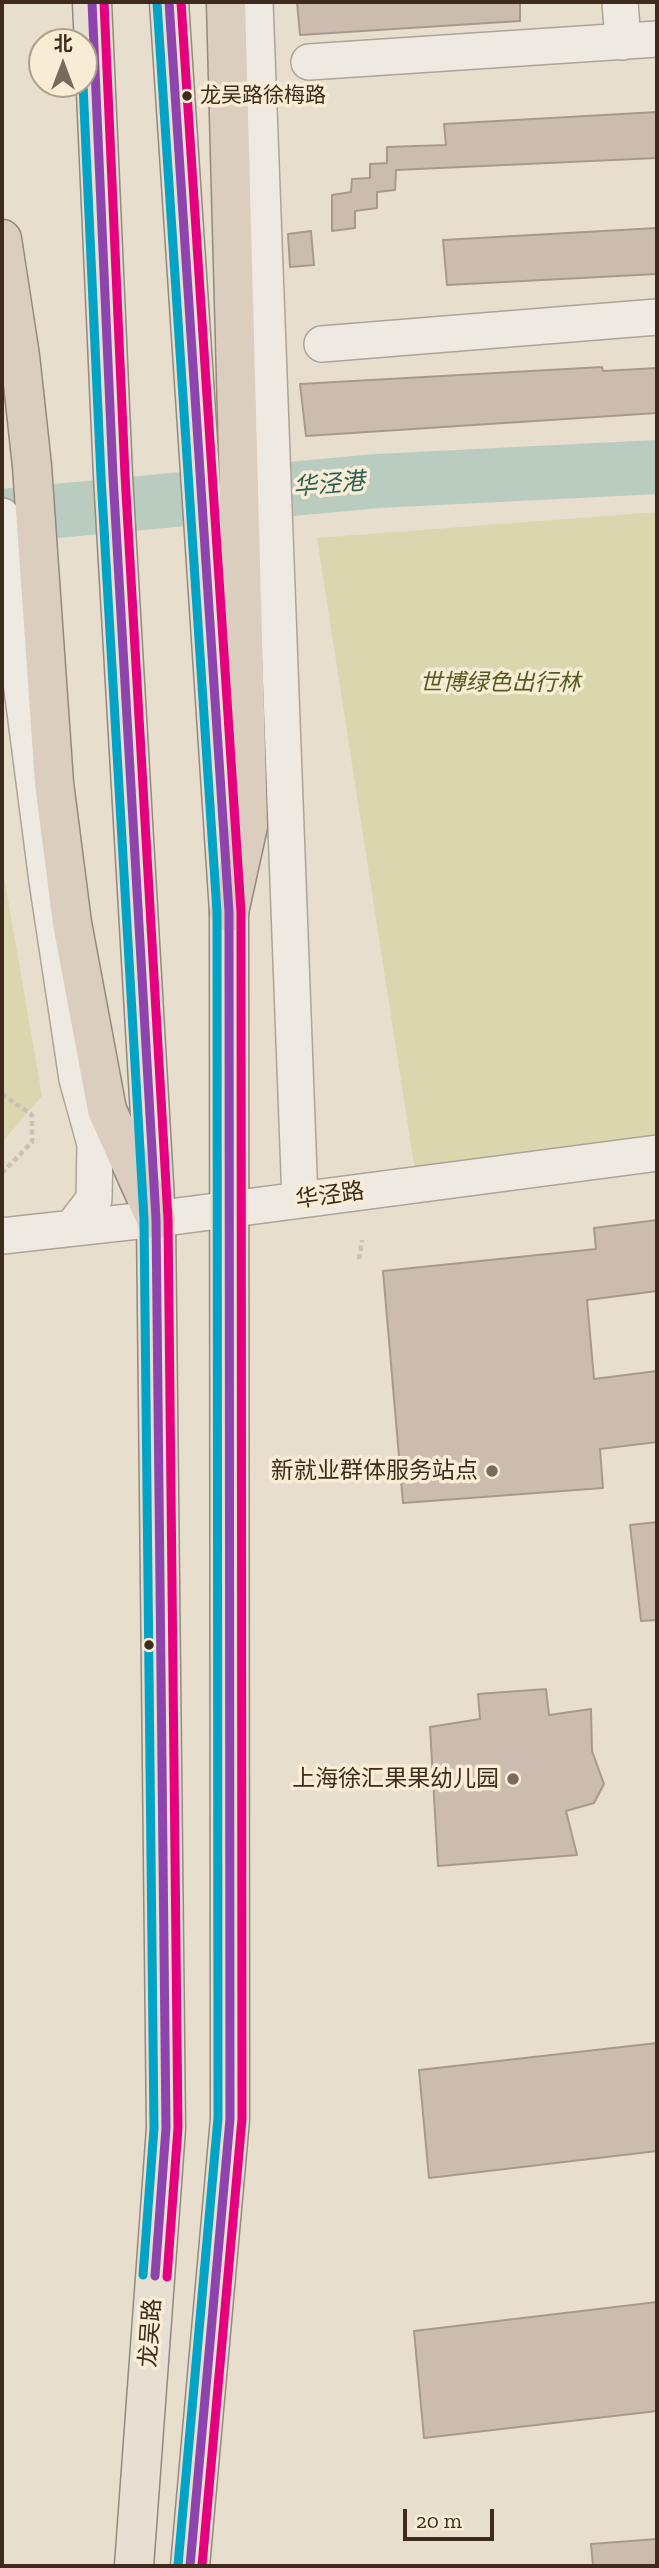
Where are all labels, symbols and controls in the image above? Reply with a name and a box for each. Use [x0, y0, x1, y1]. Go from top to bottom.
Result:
north arrow [28, 28, 98, 98]
text: 北 [53, 32, 73, 55]
place label: 龙吴路徐梅路 [200, 83, 326, 109]
marker: 龙吴路徐梅路 [180, 89, 194, 103]
water label: 华泾港 [292, 468, 366, 502]
park label: 世博绿色出行林 [420, 669, 580, 697]
street label: 华泾路 [294, 1178, 366, 1214]
place label: 新就业群体服务站点 [271, 1457, 478, 1485]
marker: 新就业群体服务站点 [484, 1463, 500, 1479]
unlabelled marker [142, 1638, 156, 1652]
place label: 上海徐汇果果幼儿园 [292, 1765, 499, 1793]
marker: 上海徐汇果果幼儿园 [505, 1771, 521, 1787]
street label: 龙吴路 [135, 2298, 167, 2368]
scale bar [407, 2494, 498, 2538]
text: 20 m [416, 2508, 462, 2533]

